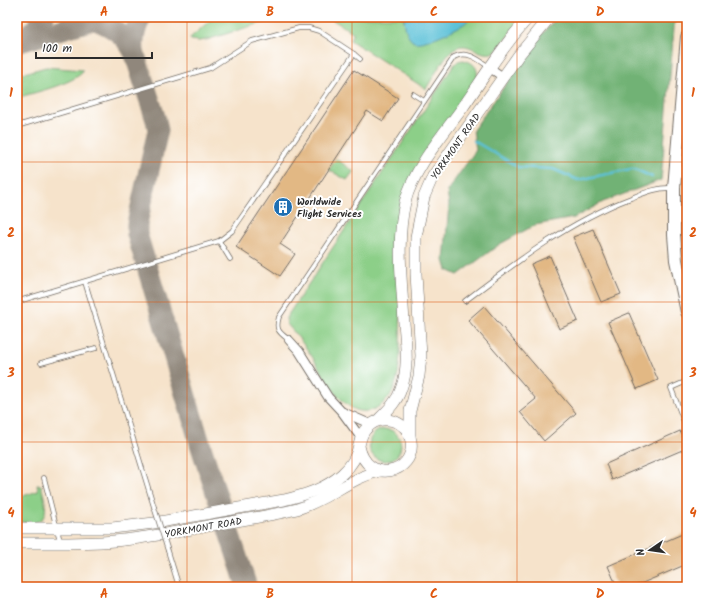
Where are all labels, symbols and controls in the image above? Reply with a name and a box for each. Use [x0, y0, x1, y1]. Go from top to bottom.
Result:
text: A [100, 2, 108, 23]
text: B [266, 2, 274, 23]
text: C [430, 2, 438, 23]
text: D [596, 2, 605, 23]
scale bar [36, 34, 152, 60]
text: 100 m [42, 39, 73, 58]
text: 1 [9, 83, 13, 104]
text: 1 [691, 83, 695, 104]
street label: YORKMONT ROAD [427, 109, 485, 183]
place label: Worldwide Flight Services [297, 194, 362, 222]
building icon: Worldwide Flight Services [272, 196, 294, 218]
text: 2 [7, 223, 15, 244]
text: 2 [689, 223, 697, 244]
text: 3 [6, 363, 15, 384]
text: 3 [688, 363, 697, 384]
text: 4 [7, 503, 15, 524]
text: 4 [689, 503, 697, 524]
street label: YORKMONT ROAD [163, 513, 244, 543]
north arrow [630, 530, 670, 570]
text: N [632, 547, 651, 557]
text: A [100, 584, 108, 604]
text: B [266, 584, 274, 604]
text: C [430, 584, 438, 604]
text: D [596, 584, 605, 604]

